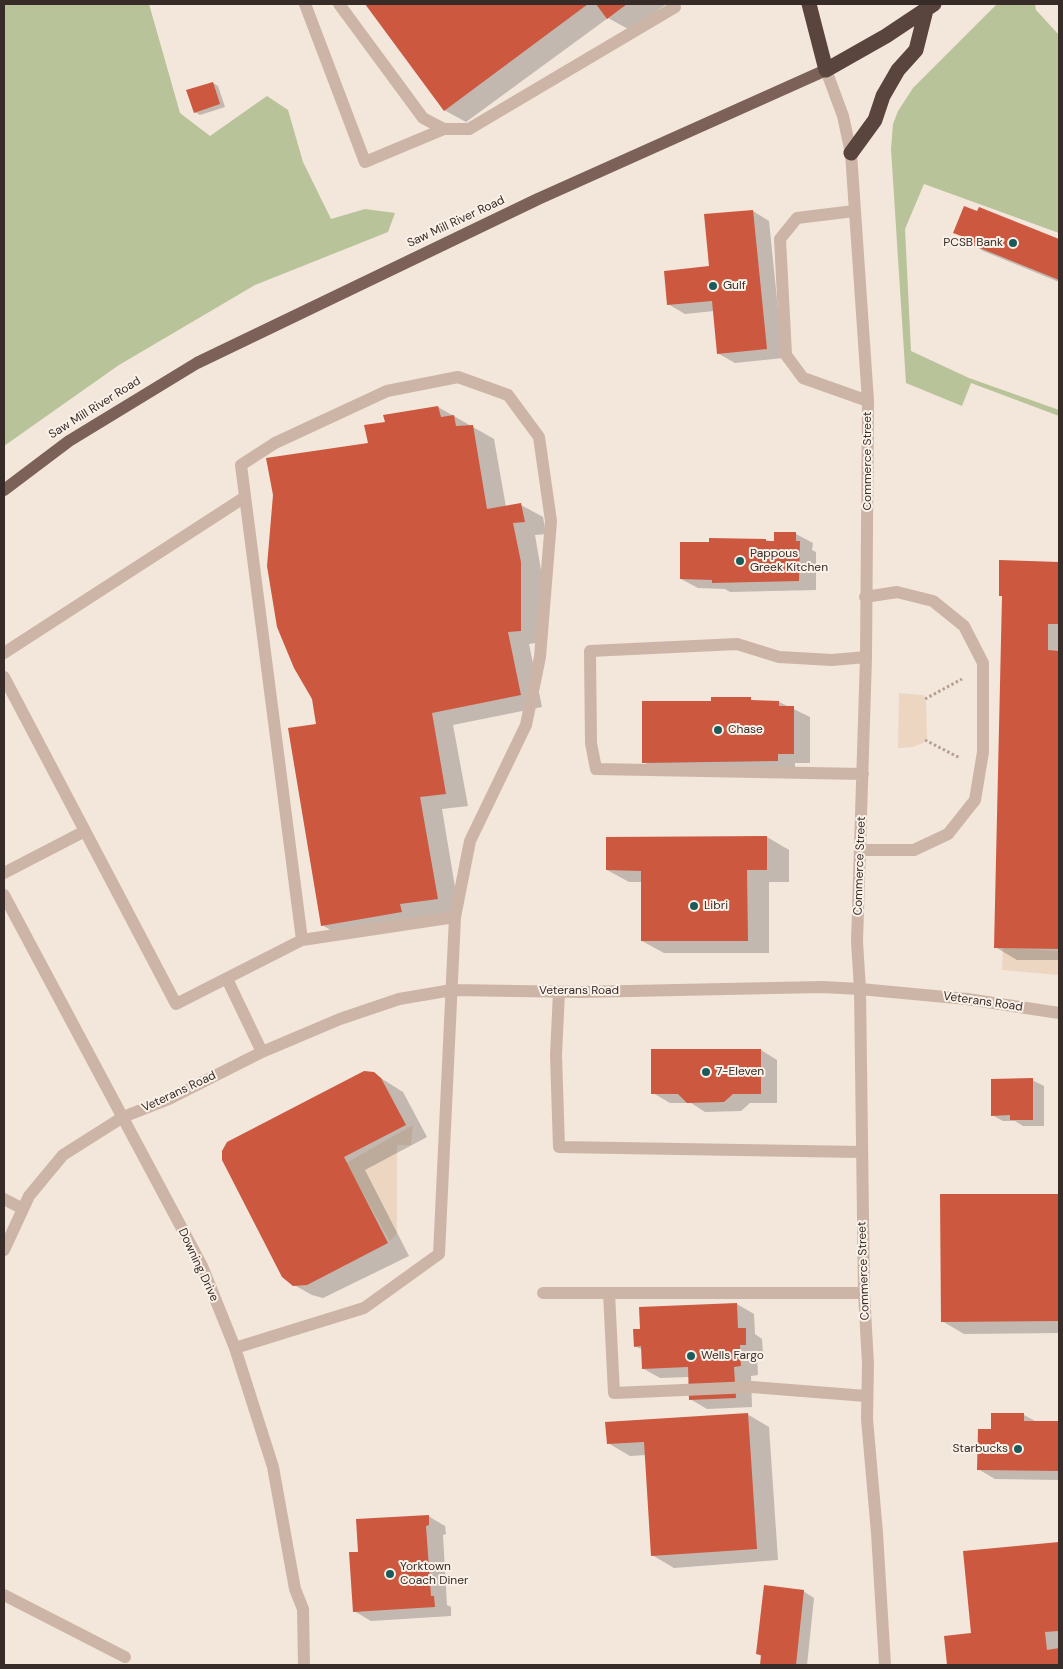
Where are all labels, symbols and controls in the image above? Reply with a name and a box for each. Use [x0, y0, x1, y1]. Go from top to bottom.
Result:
street label: Saw Mill River Road [405, 193, 507, 251]
place label: PCSB Bank [943, 236, 1003, 250]
marker: PCSB Bank [1007, 237, 1019, 249]
place label: Gulf [723, 279, 746, 293]
marker: Gulf [707, 280, 719, 292]
street label: Saw Mill River Road [46, 374, 144, 442]
street label: Commerce Street [861, 411, 875, 511]
place label: Pappous Greek Kitchen [750, 547, 828, 575]
marker: Pappous Greek Kitchen [734, 555, 746, 567]
place label: Chase [728, 723, 763, 737]
marker: Chase [712, 724, 724, 736]
street label: Commerce Street [851, 816, 869, 916]
place label: Libri [704, 899, 728, 913]
marker: Libri [688, 900, 700, 912]
street label: Veterans Road [539, 984, 619, 998]
street label: Veterans Road [942, 989, 1024, 1015]
place label: 7-Eleven [716, 1065, 764, 1079]
marker: 7-Eleven [700, 1066, 712, 1078]
street label: Veterans Road [140, 1069, 218, 1115]
street label: Commerce Street [855, 1221, 873, 1321]
street label: Downing Drive [175, 1226, 221, 1304]
place label: Wells Fargo [701, 1349, 764, 1363]
marker: Wells Fargo [685, 1350, 697, 1362]
place label: Starbucks [952, 1442, 1008, 1456]
marker: Starbucks [1012, 1443, 1024, 1455]
place label: Yorktown Coach Diner [400, 1560, 468, 1588]
marker: Yorktown Coach Diner [384, 1568, 396, 1580]

